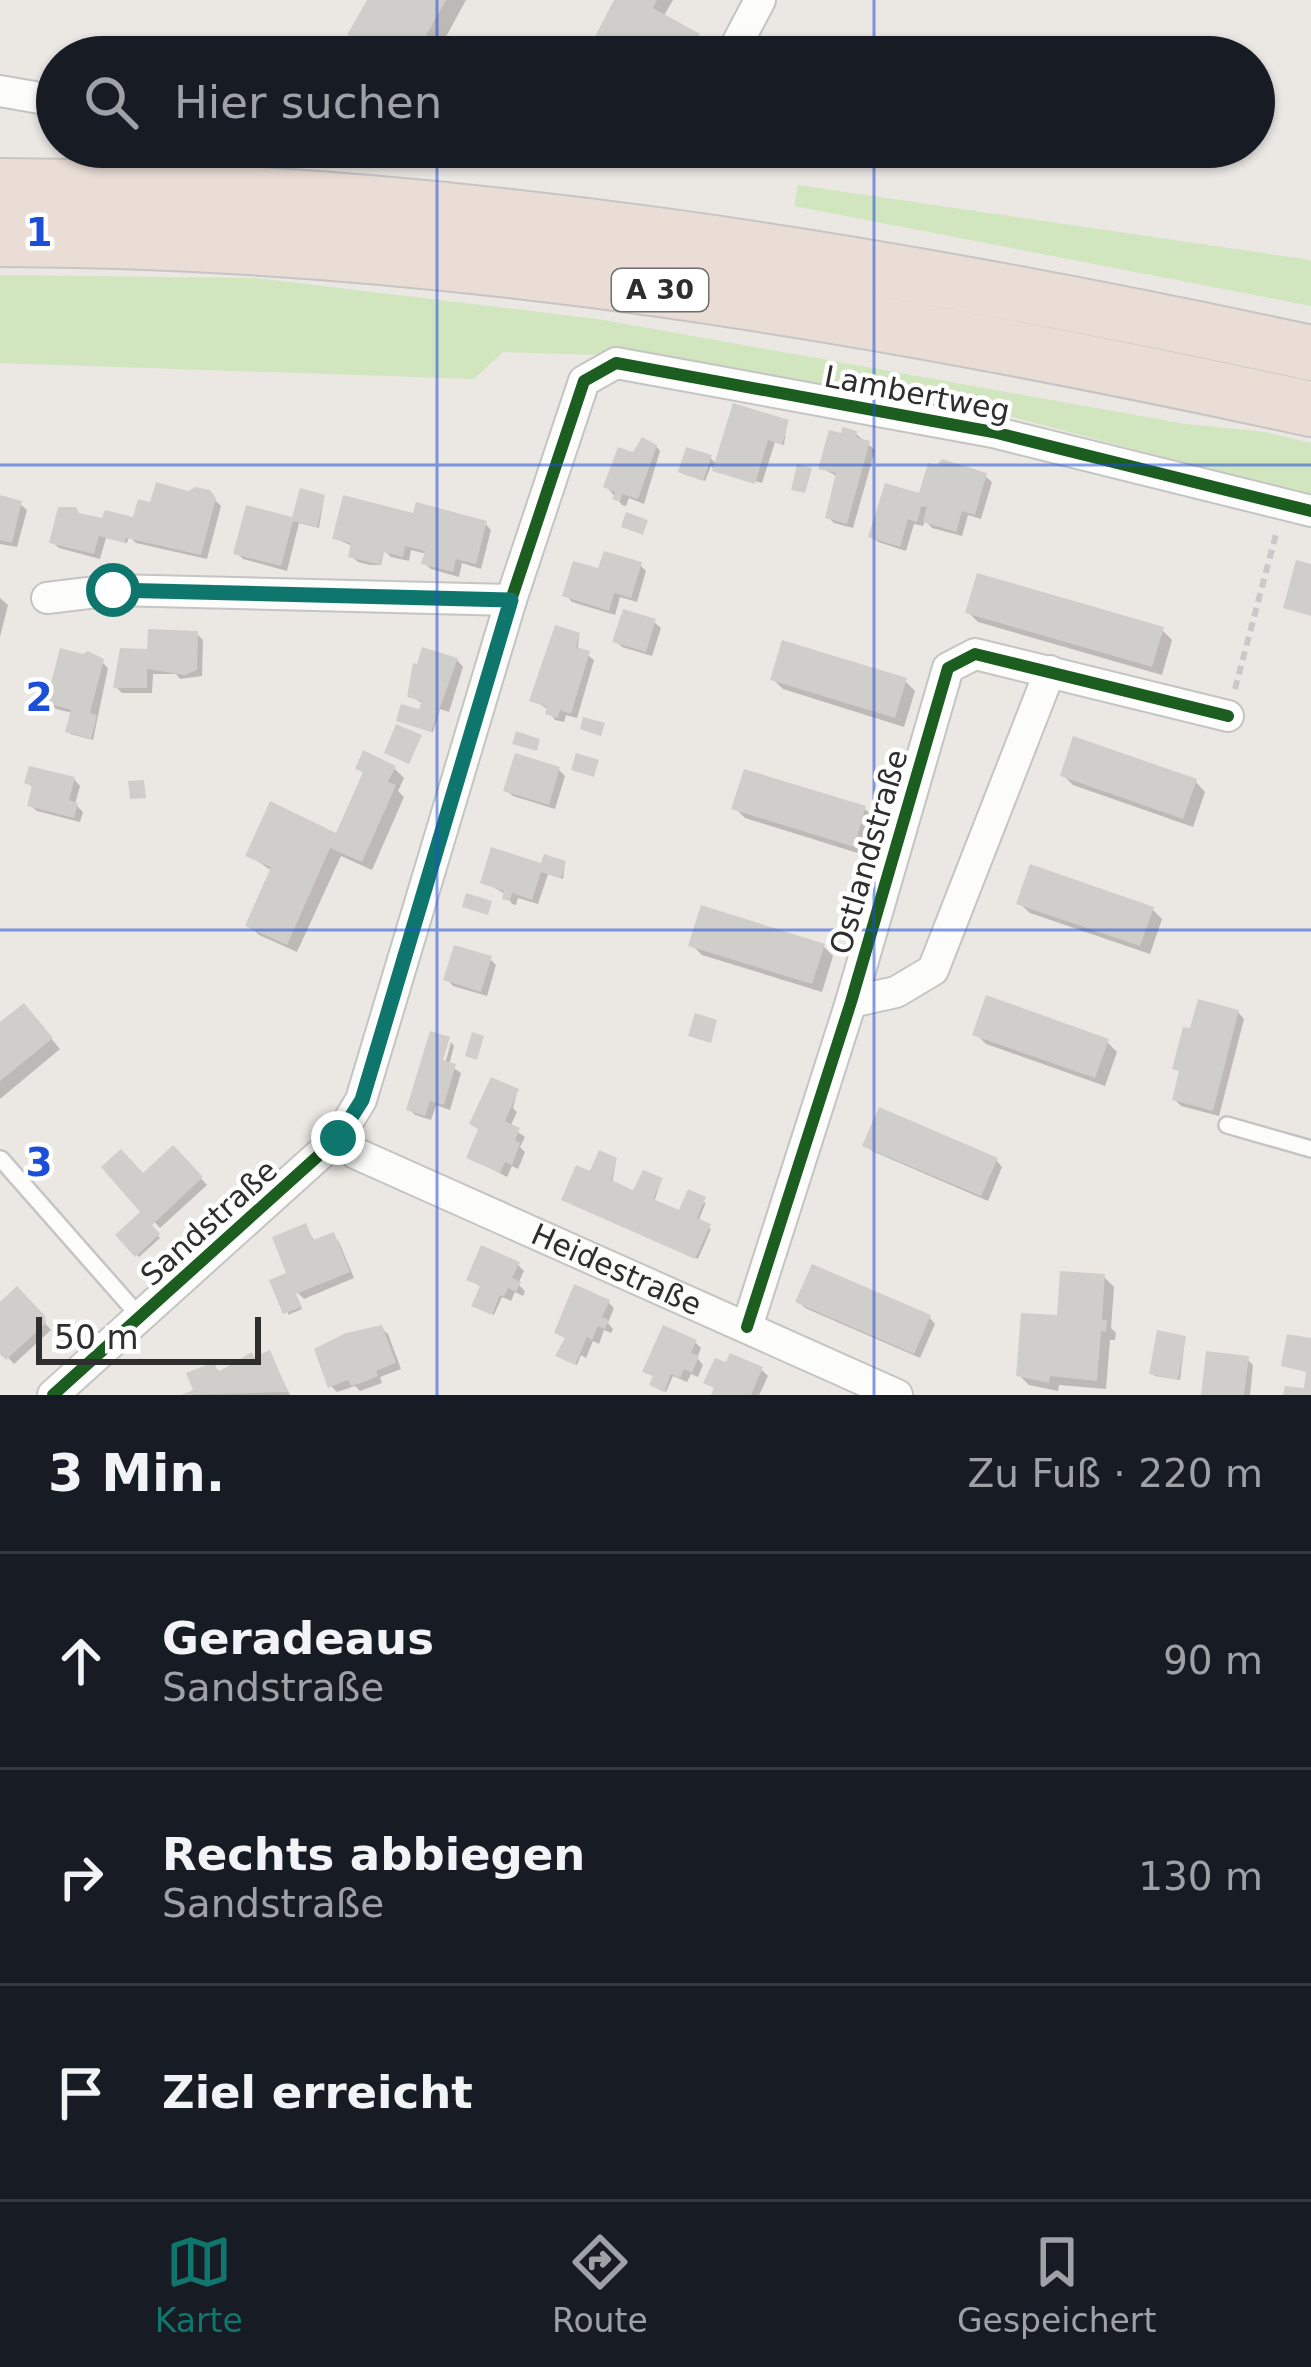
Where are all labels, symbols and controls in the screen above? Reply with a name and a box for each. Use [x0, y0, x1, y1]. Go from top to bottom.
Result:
search box [36, 36, 1275, 168]
icon: search [78, 69, 144, 135]
text: Hier suchen [174, 76, 442, 129]
text: 1 [25, 210, 53, 255]
road number: A 30 [612, 269, 708, 311]
street label: Lambertweg [821, 358, 1013, 429]
route start [86, 563, 140, 617]
text: 2 [25, 675, 53, 720]
street label: Ostlandstraße [823, 746, 914, 958]
route end [311, 1111, 365, 1165]
text: 3 [25, 1140, 53, 1185]
street label: Sandstraße [133, 1152, 284, 1293]
street label: Heidestraße [526, 1216, 707, 1322]
scale bar [36, 1311, 261, 1364]
text: 50 m [54, 1318, 139, 1357]
text: 3 Min. [48, 1444, 225, 1503]
text: Zu Fuß · 220 m [968, 1451, 1263, 1496]
text: Geradeaus [162, 1612, 434, 1665]
icon: ahead [48, 1628, 114, 1694]
text: 90 m [1163, 1638, 1263, 1683]
text: Sandstraße [162, 1665, 384, 1710]
text: Rechts abbiegen [162, 1828, 585, 1881]
icon: right [48, 1844, 114, 1910]
text: 130 m [1138, 1854, 1263, 1899]
text: Sandstraße [162, 1881, 384, 1926]
icon: arrive [48, 2060, 114, 2126]
text: Ziel erreicht [162, 2066, 473, 2119]
tab: Karte [155, 2229, 243, 2340]
tab: Route [552, 2229, 648, 2340]
tab: Gespeichert [957, 2229, 1156, 2340]

